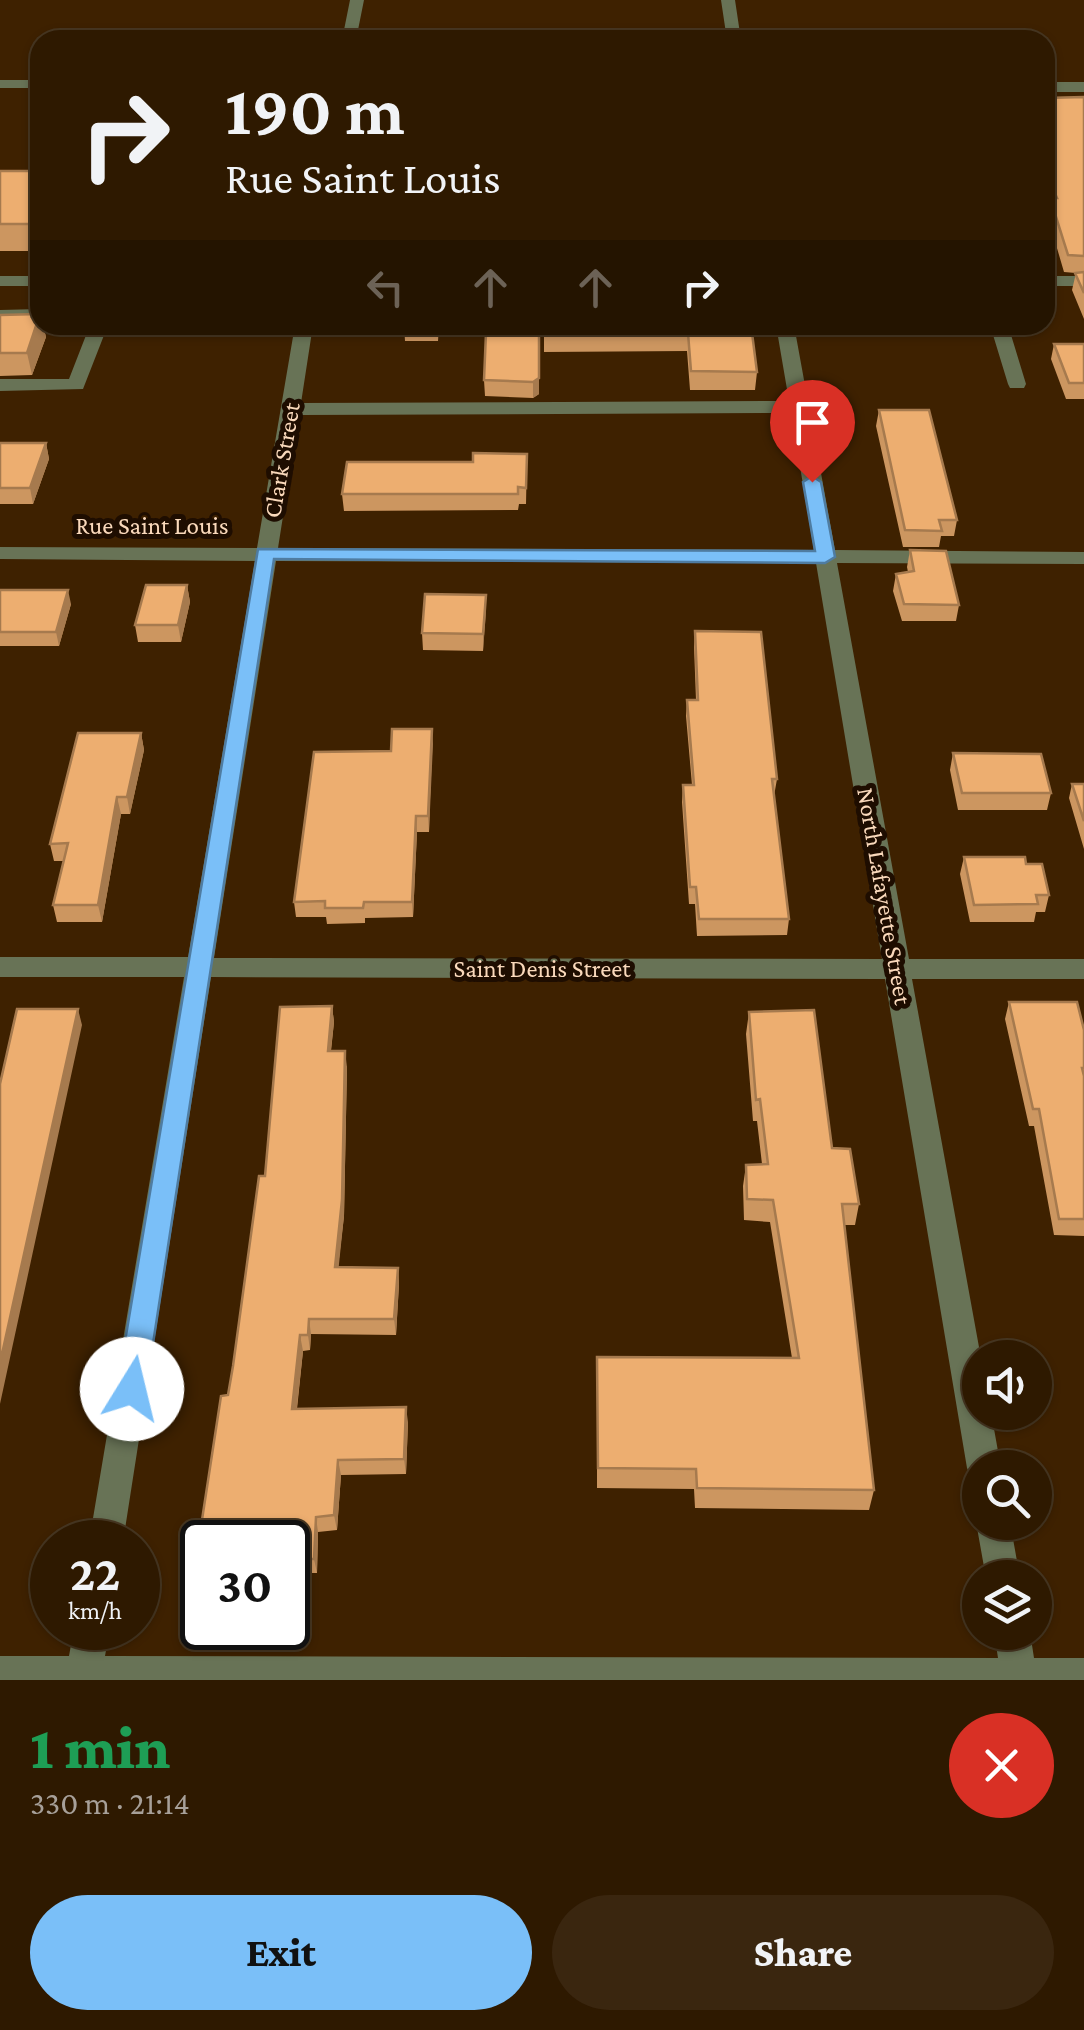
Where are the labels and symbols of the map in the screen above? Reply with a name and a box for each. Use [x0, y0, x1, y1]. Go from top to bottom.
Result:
pin [770, 380, 855, 483]
street label: Clark Street [258, 400, 305, 520]
street label: Rue Saint Louis [75, 512, 229, 539]
street label: North Lafayette Street [851, 786, 917, 1008]
street label: Saint Denis Street [454, 955, 631, 982]
position arrow [80, 1337, 184, 1441]
speed limit sign: 30 [180, 1520, 310, 1650]

